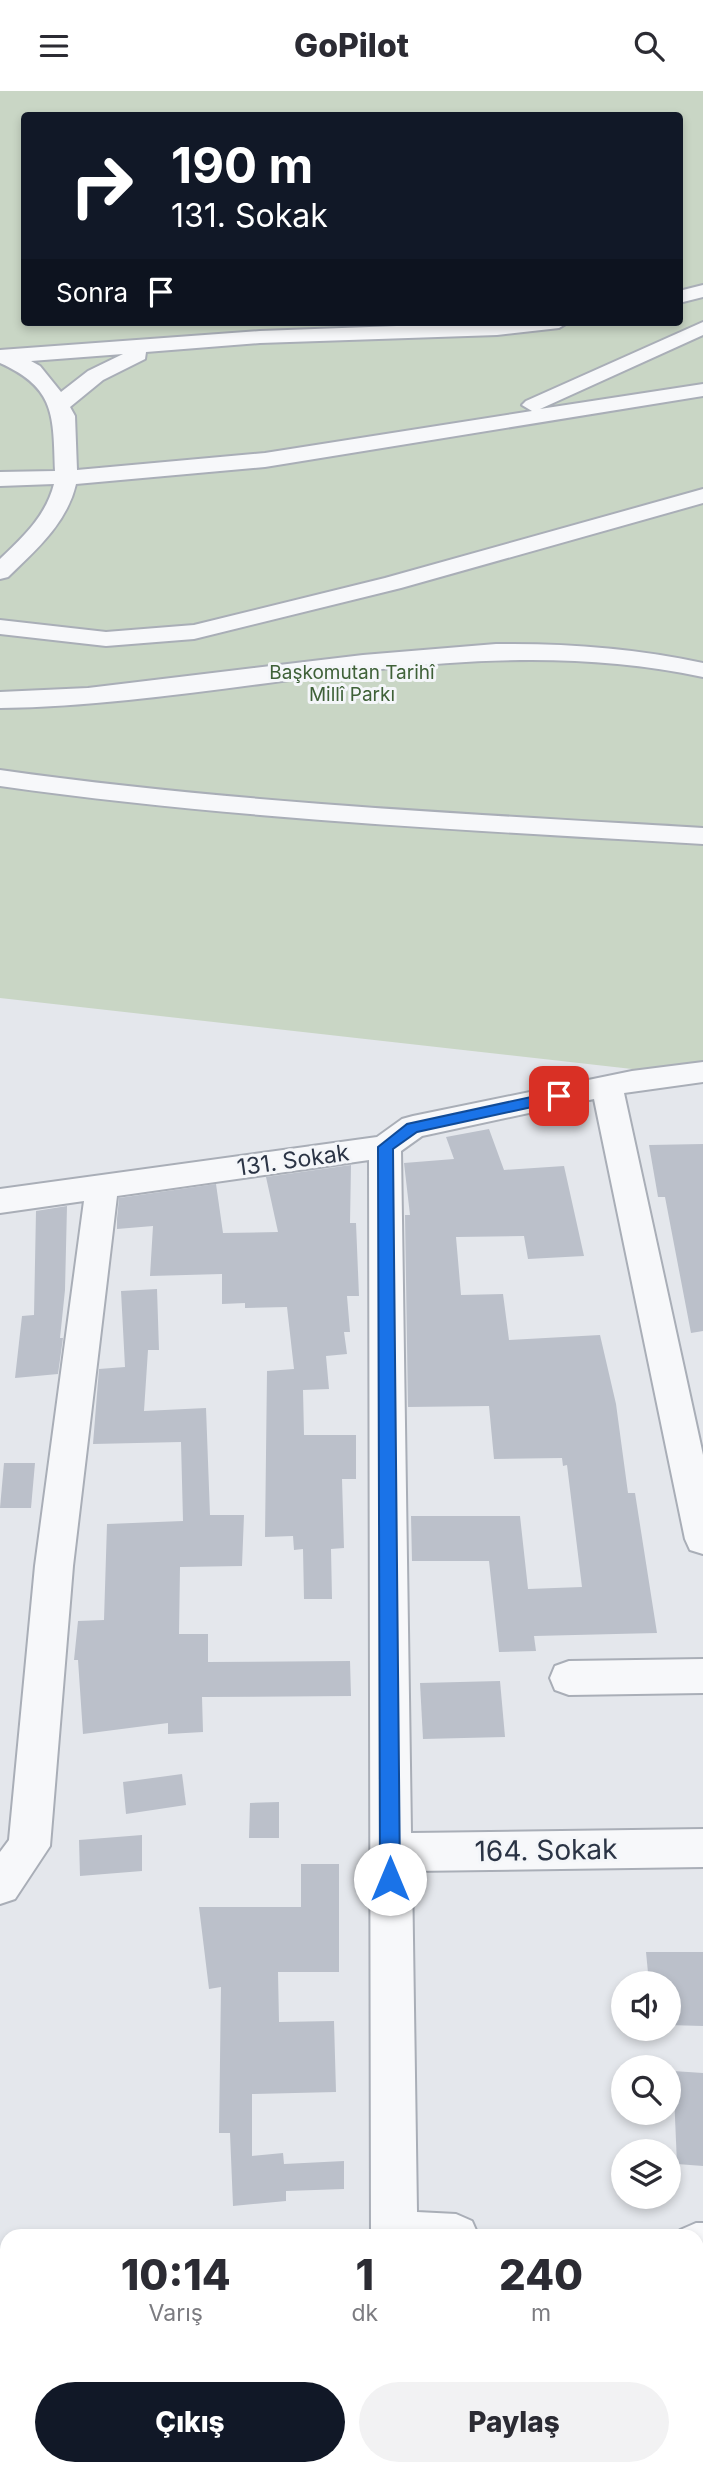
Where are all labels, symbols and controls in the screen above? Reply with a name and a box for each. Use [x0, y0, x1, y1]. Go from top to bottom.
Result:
text: GoPilot [294, 26, 409, 65]
icon: menu [35, 27, 73, 65]
icon: search [630, 27, 668, 65]
text: 190 m [171, 136, 313, 195]
icon: right [56, 140, 147, 231]
text: 131. Sokak [171, 196, 328, 235]
icon: arrive [142, 273, 180, 311]
text: Sonra [56, 277, 128, 308]
park label: Başkomutan Tarihî Millî Parkı [269, 661, 436, 706]
pin [529, 1066, 589, 1126]
icon: arrive [540, 1077, 578, 1115]
street label: 131. Sokak [235, 1138, 351, 1182]
street label: 164. Sokak [474, 1832, 618, 1868]
position arrow [353, 1842, 427, 1916]
map controls [611, 1971, 681, 2209]
button: sound [611, 1971, 681, 2041]
button: search [611, 2055, 681, 2125]
button: layers [611, 2139, 681, 2209]
text: 10:14 [121, 2249, 231, 2300]
text: 1 [356, 2249, 374, 2300]
text: 240 [499, 2249, 583, 2300]
text: Varış [149, 2299, 203, 2327]
text: dk [352, 2299, 378, 2327]
text: m [531, 2299, 551, 2327]
button: Çıkış [35, 2382, 345, 2462]
button: Paylaş [359, 2382, 669, 2462]

